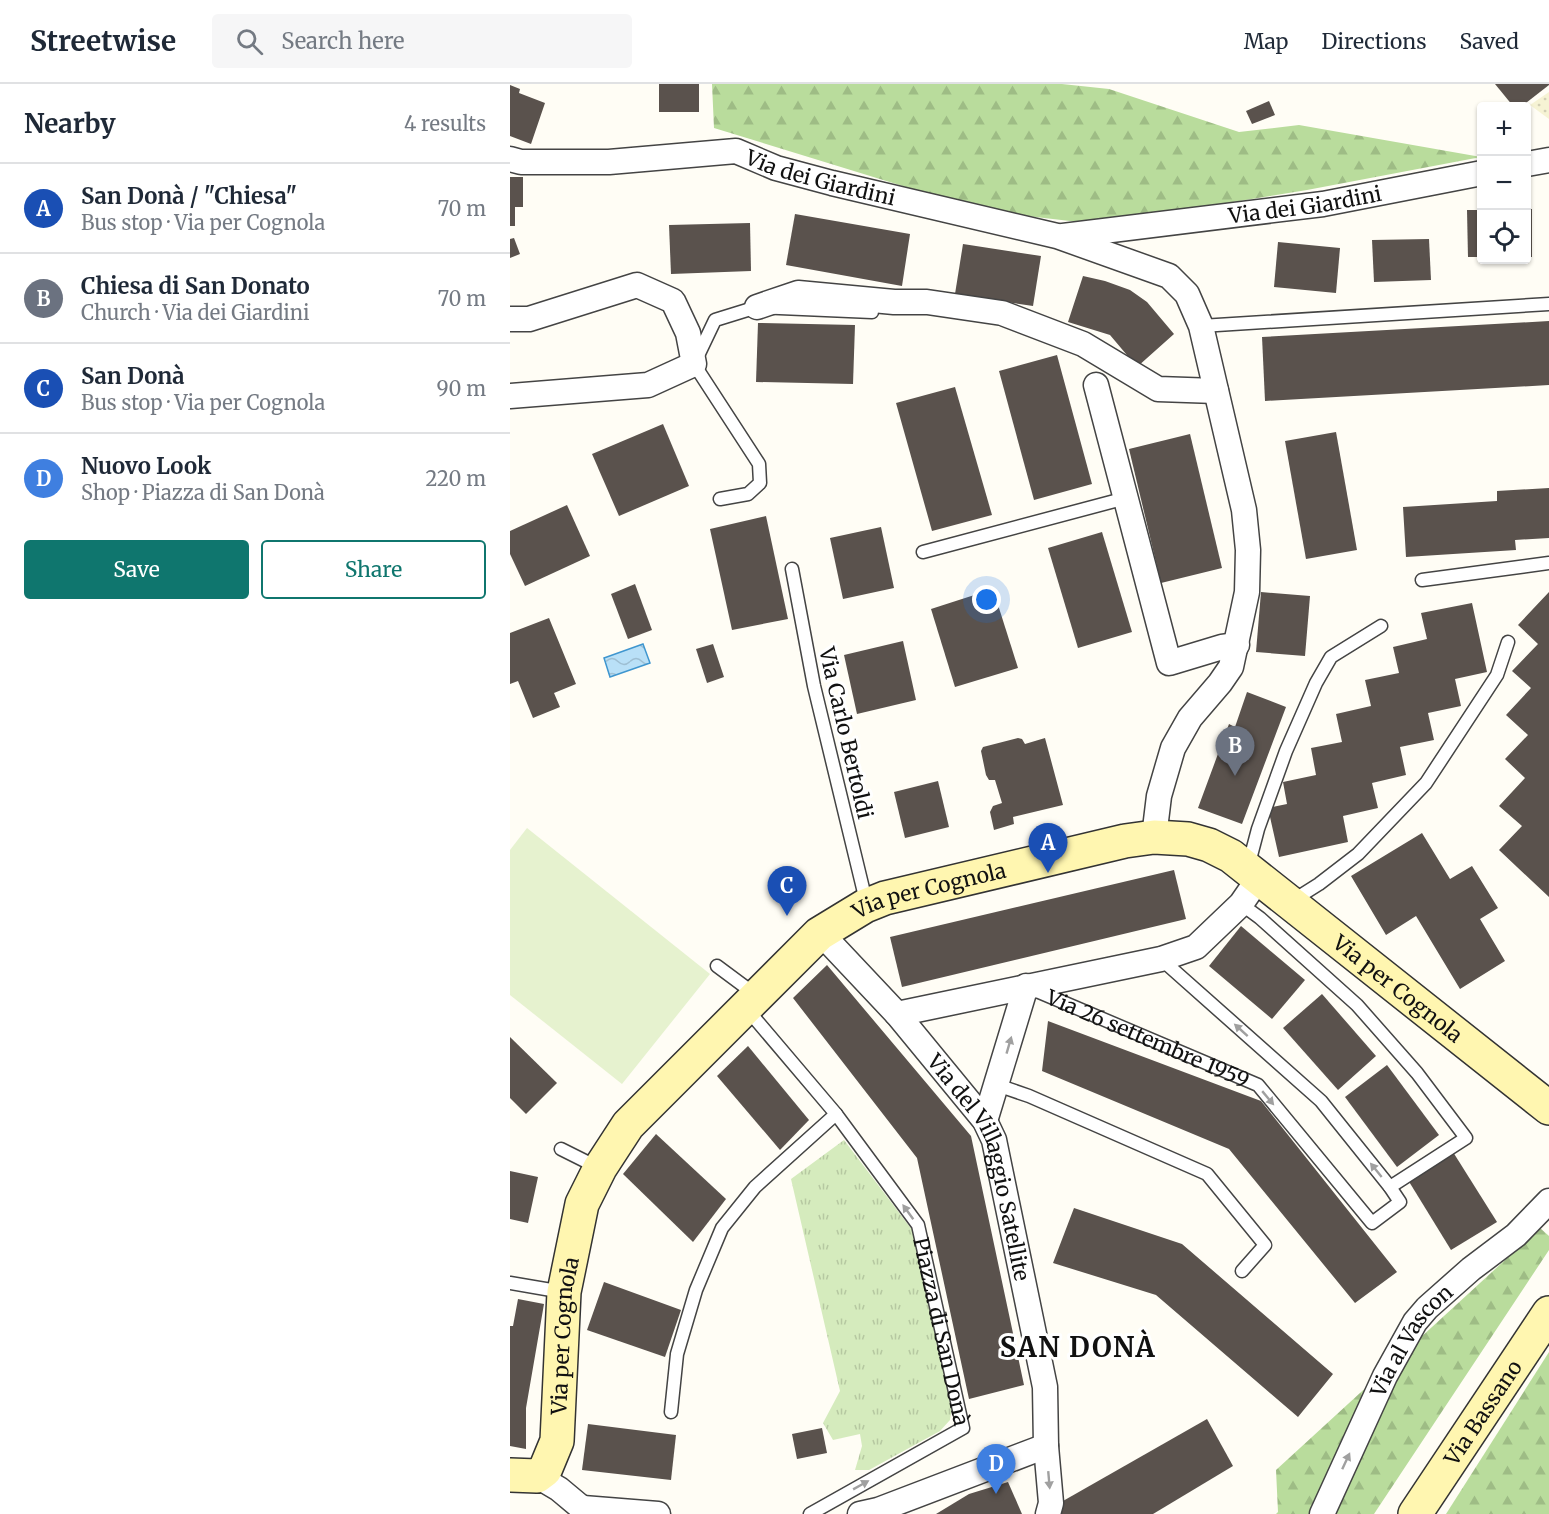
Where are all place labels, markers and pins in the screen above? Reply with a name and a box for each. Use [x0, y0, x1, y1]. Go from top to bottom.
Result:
pin: B [1216, 726, 1254, 776]
pin: A [1028, 824, 1068, 873]
pin: C [768, 866, 806, 916]
pin: D [976, 1444, 1016, 1494]

